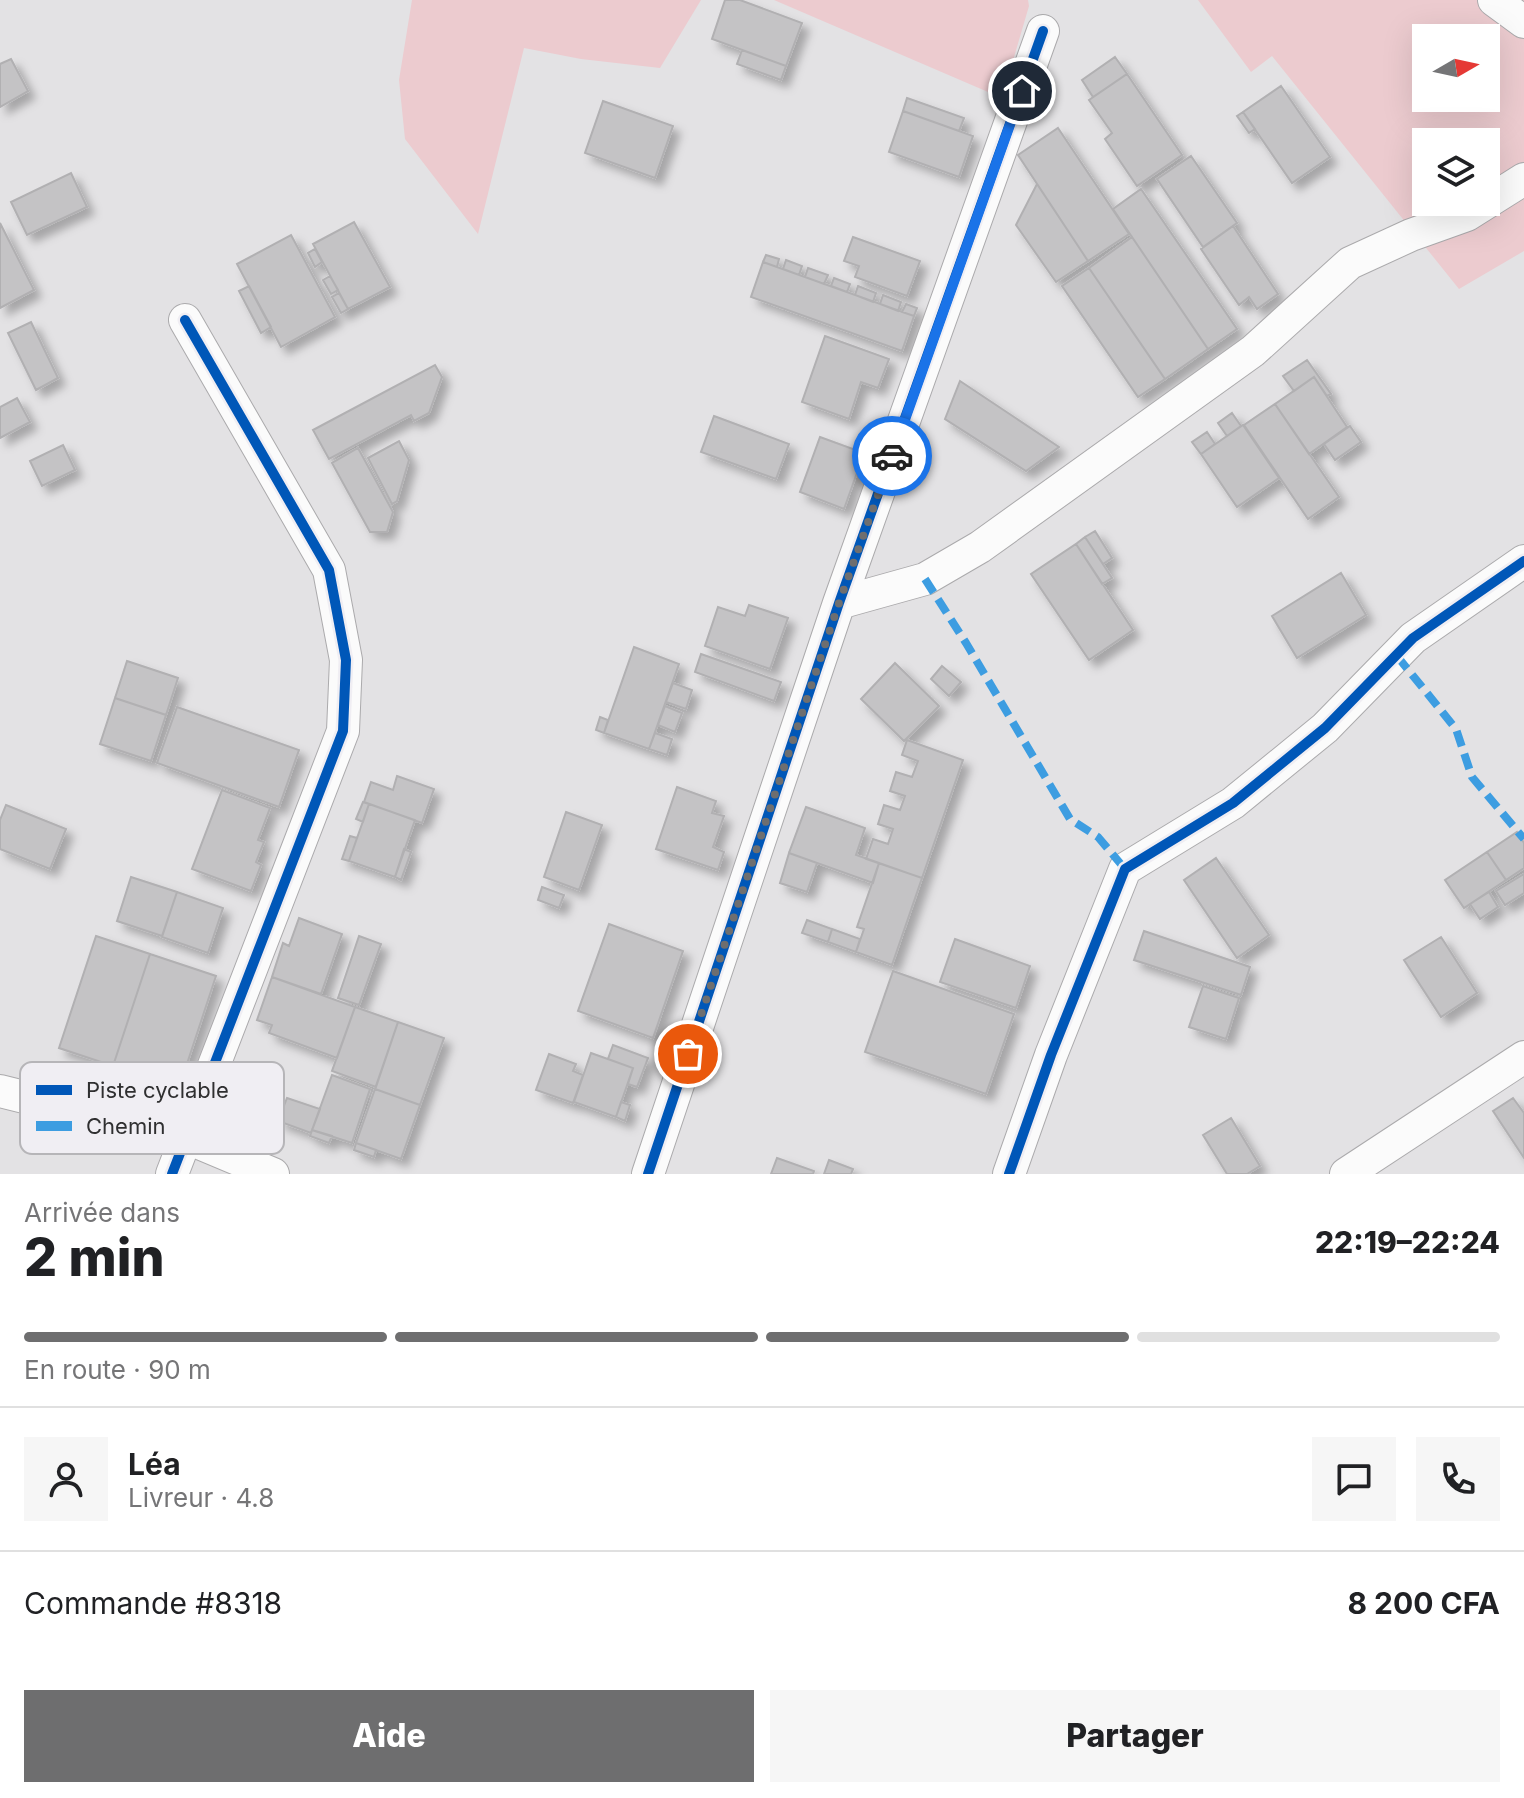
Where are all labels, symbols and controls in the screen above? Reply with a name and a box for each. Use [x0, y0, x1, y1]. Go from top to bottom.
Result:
north arrow [1412, 24, 1500, 112]
map controls [1412, 24, 1500, 216]
pin [988, 57, 1056, 125]
icon: home [1000, 69, 1044, 113]
button: layers [1412, 128, 1500, 216]
courier [852, 416, 932, 496]
icon: car [870, 434, 914, 478]
pin [654, 1020, 722, 1088]
icon: bag [666, 1032, 710, 1076]
legend [20, 1062, 284, 1154]
text: Piste cyclable [86, 1077, 229, 1103]
text: Chemin [86, 1113, 166, 1139]
text: Arrivée dans [24, 1197, 180, 1228]
text: 22:19–22:24 [1315, 1224, 1500, 1260]
text: 2 min [24, 1226, 165, 1289]
text: En route · 90 m [24, 1354, 211, 1385]
button: person [24, 1437, 108, 1521]
button: chat [1312, 1437, 1396, 1521]
button: phone [1416, 1437, 1500, 1521]
text: Léa [128, 1446, 181, 1482]
text: Livreur · 4.8 [128, 1482, 274, 1513]
text: Commande #8318 [24, 1585, 282, 1621]
text: 8 200 CFA [1347, 1585, 1500, 1621]
button: Aide [24, 1690, 754, 1782]
button: Partager [770, 1690, 1500, 1782]

